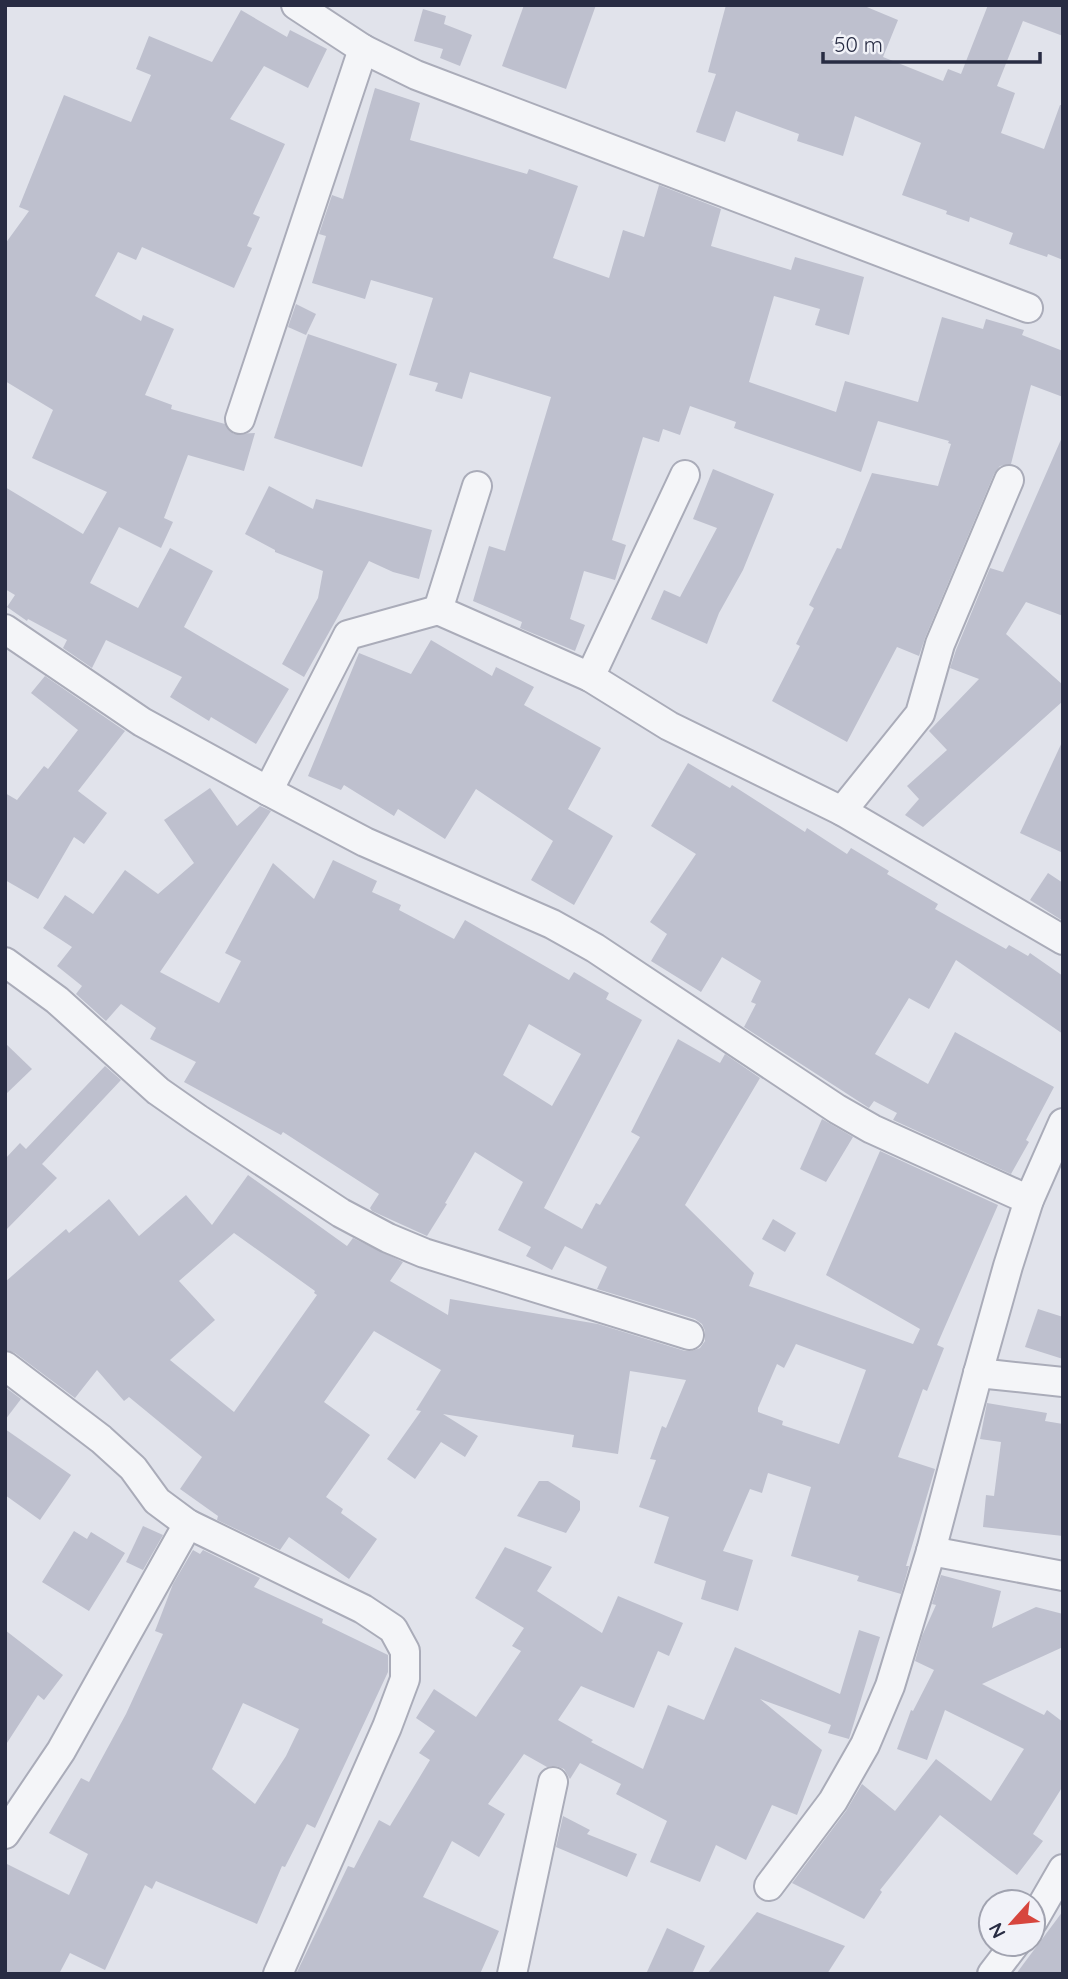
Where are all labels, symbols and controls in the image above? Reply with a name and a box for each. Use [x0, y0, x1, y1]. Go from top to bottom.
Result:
scale bar [823, 21, 1040, 65]
text: 50 m [834, 31, 883, 57]
north arrow [977, 1888, 1047, 1958]
text: N [983, 1919, 1011, 1942]

